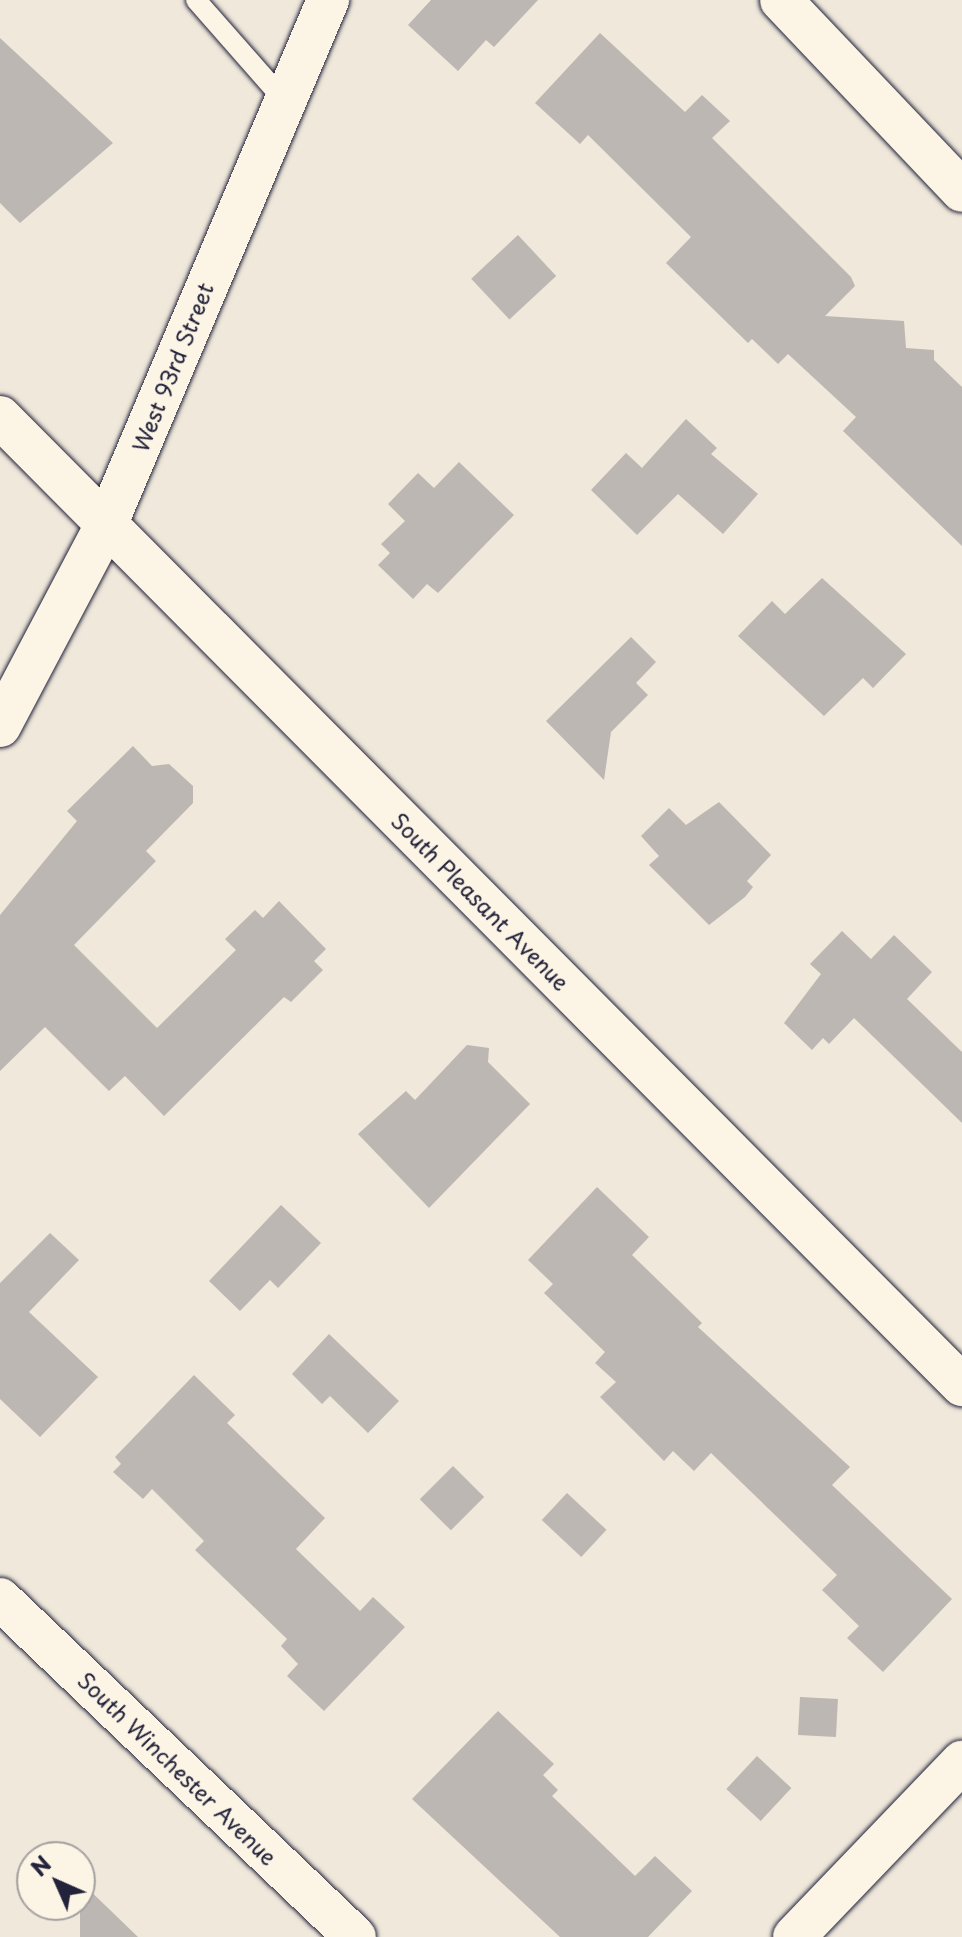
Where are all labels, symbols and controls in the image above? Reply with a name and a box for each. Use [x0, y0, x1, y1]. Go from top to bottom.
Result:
street label: West 93rd Street [126, 278, 218, 456]
street label: South Pleasant Avenue [386, 806, 576, 996]
street label: South Winchester Avenue [72, 1665, 284, 1871]
north arrow [16, 1841, 96, 1921]
text: N [22, 1847, 58, 1883]

